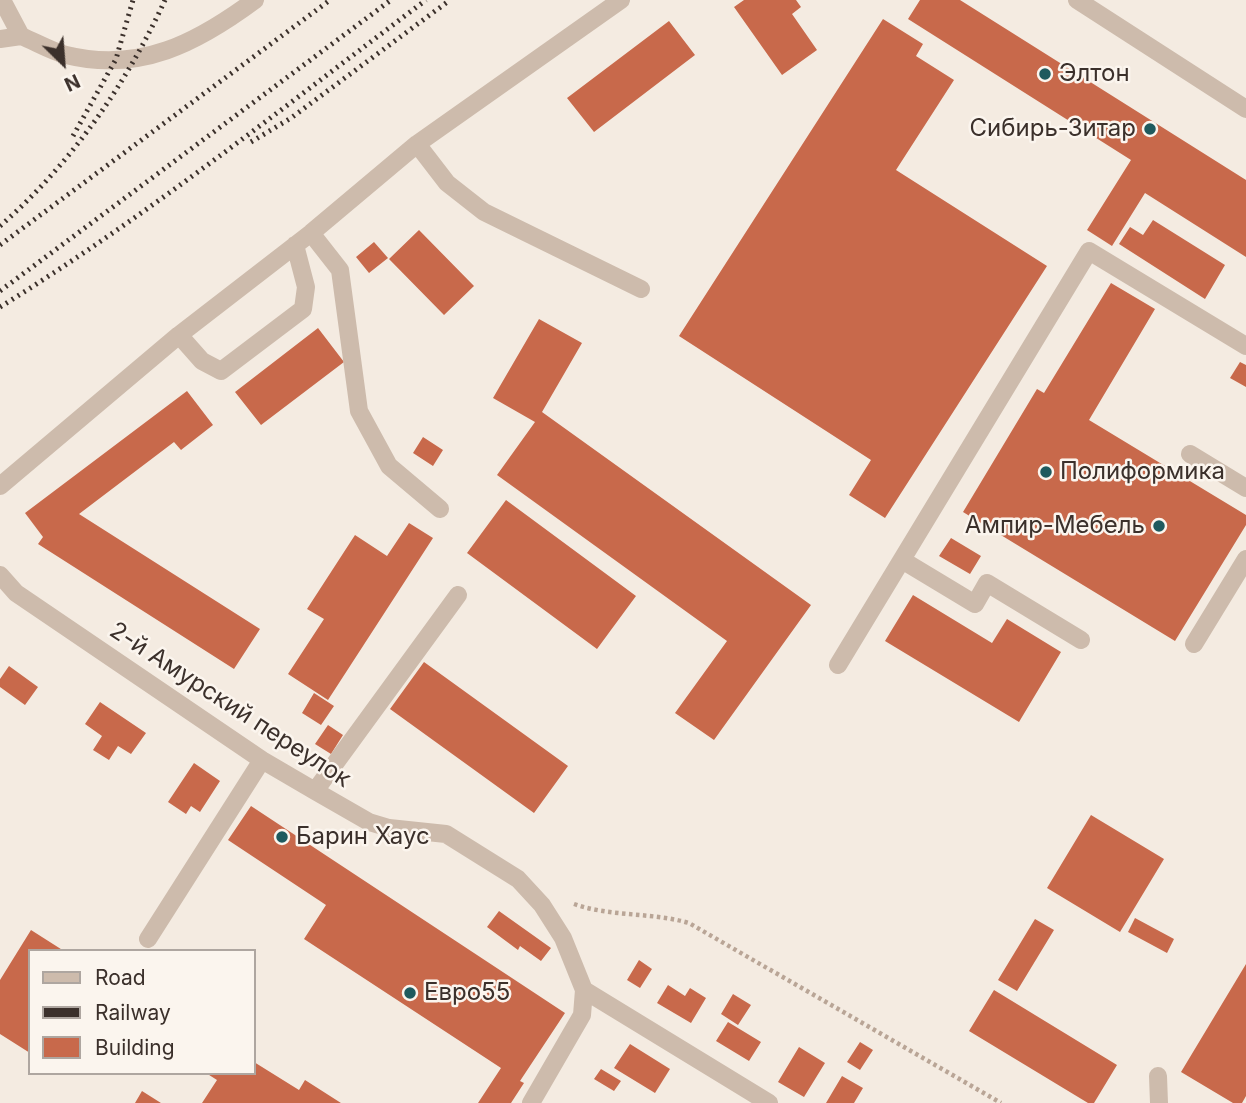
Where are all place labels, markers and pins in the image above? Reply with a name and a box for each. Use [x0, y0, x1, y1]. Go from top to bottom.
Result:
place label: Элтон [1059, 60, 1130, 88]
marker: Элтон [1037, 66, 1053, 82]
place label: Сибирь-Зитар [970, 115, 1136, 143]
marker: Сибирь-Зитар [1142, 121, 1158, 137]
place label: Полиформика [1060, 458, 1225, 486]
marker: Полиформика [1038, 464, 1054, 480]
place label: Ампир-Мебель [965, 512, 1145, 540]
marker: Ампир-Мебель [1151, 518, 1167, 534]
place label: Барин Хаус [296, 823, 430, 851]
marker: Барин Хаус [274, 829, 290, 845]
place label: Евро55 [424, 979, 510, 1007]
marker: Евро55 [402, 985, 418, 1001]

